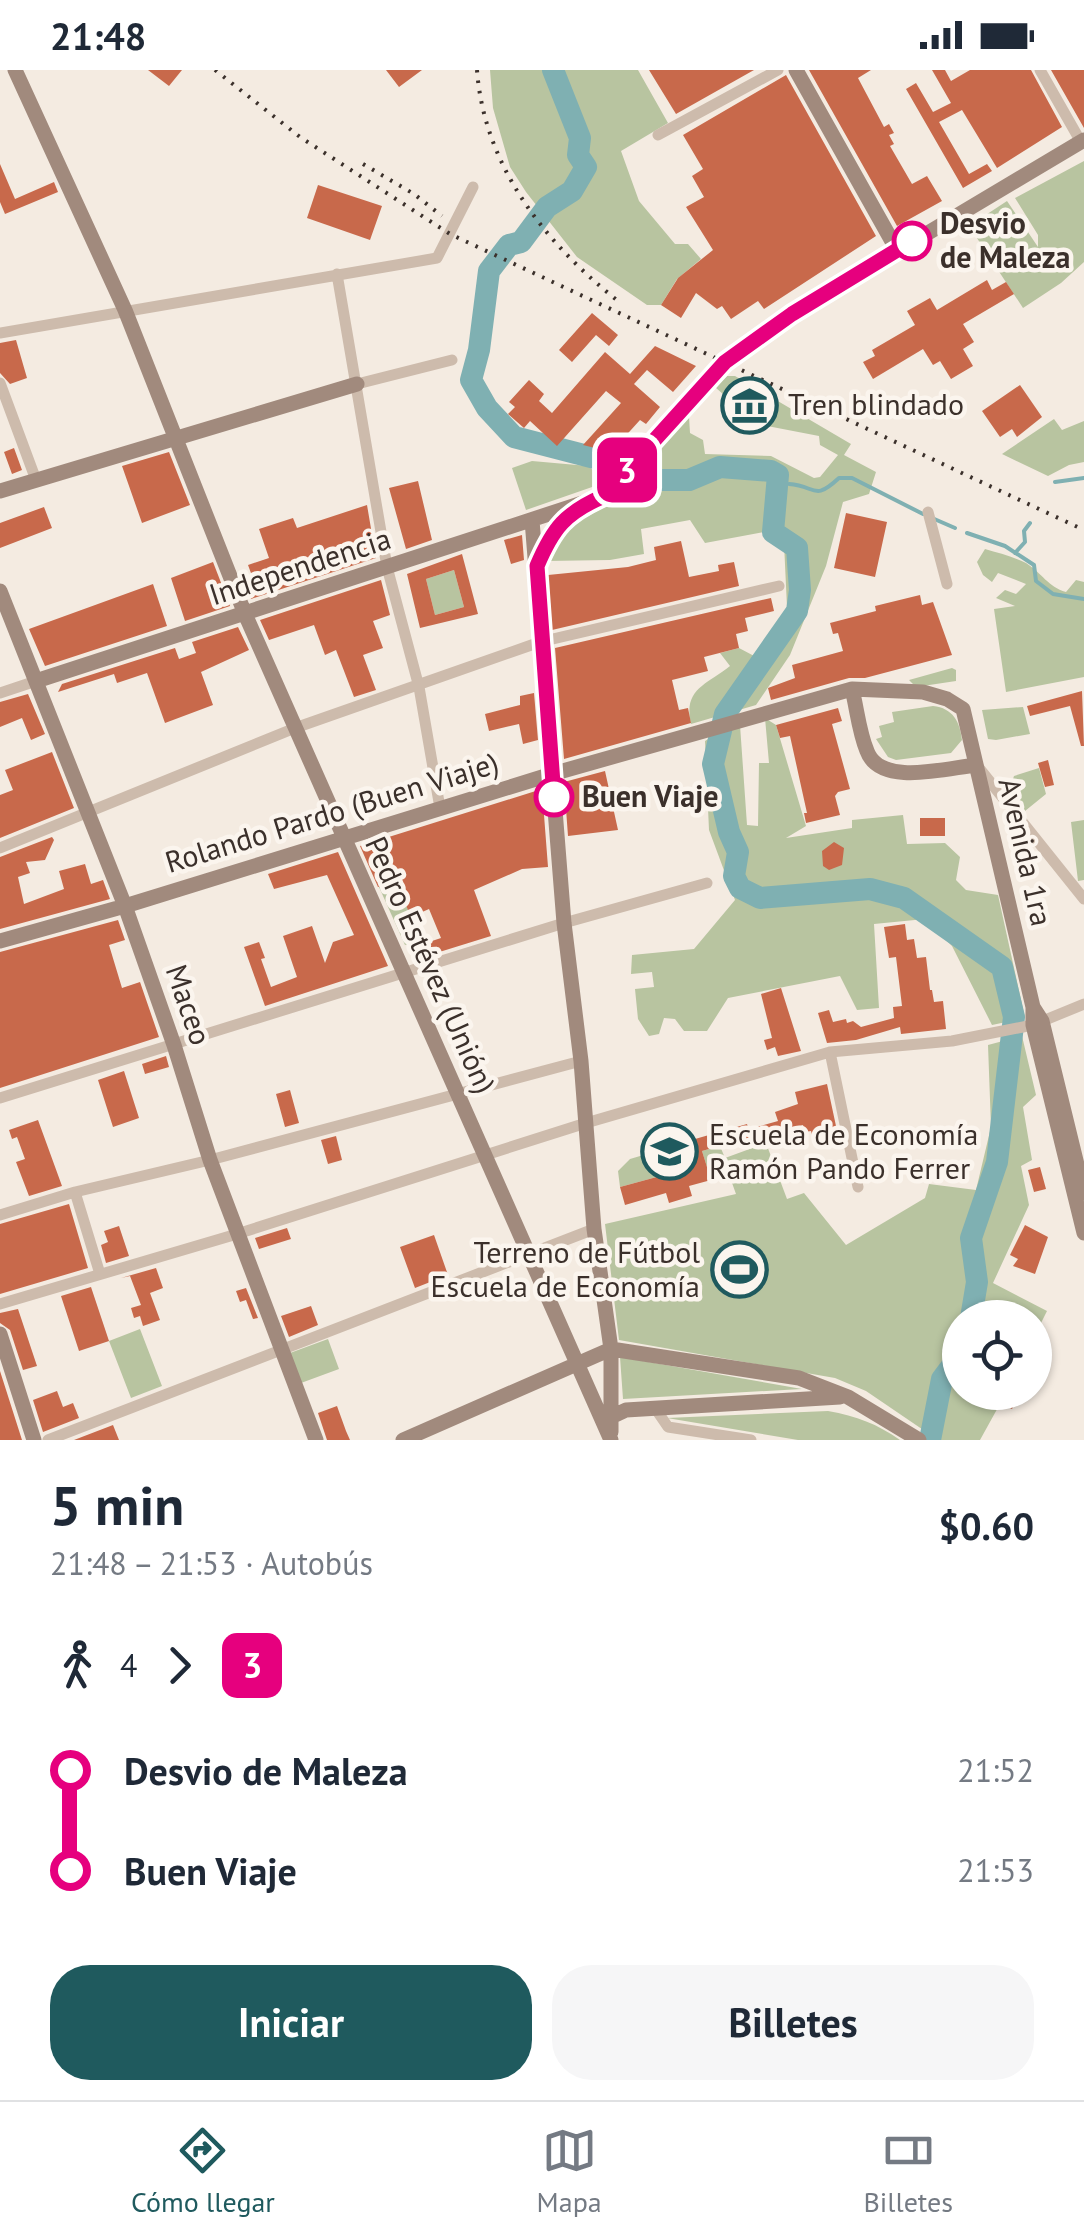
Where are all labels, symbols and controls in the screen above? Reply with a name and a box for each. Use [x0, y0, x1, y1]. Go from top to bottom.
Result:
text: 21:48 [50, 11, 146, 60]
place label: Desvio de Maleza [940, 203, 1070, 276]
marker: Desvio de Maleza [893, 222, 931, 260]
museum icon: Tren blindado [719, 375, 779, 435]
place label: Tren blindado [788, 384, 964, 423]
line badge: 3 [594, 438, 660, 502]
text: 3 [617, 447, 637, 493]
street label: Independencia [204, 518, 395, 613]
street label: Rolando Pardo (Buen Viaje) [160, 742, 503, 881]
street label: Avenida 1ra [991, 774, 1062, 930]
place label: Buen Viaje [582, 776, 718, 815]
marker: Buen Viaje [535, 778, 573, 816]
street label: Pedro Estévez (Unión) [357, 830, 506, 1099]
street label: Maceo [158, 959, 221, 1050]
place label: Escuela de Economía Ramón Pando Ferrer [709, 1114, 978, 1187]
school or university icon: Escuela de Economía Ramón Pando Ferrer [640, 1122, 700, 1182]
place label: Terreno de Fútbol Escuela de Economía [431, 1232, 700, 1305]
sports icon: Terreno de Fútbol Escuela de Economía [709, 1240, 769, 1300]
map controls [942, 1300, 1052, 1410]
button: locate [942, 1300, 1052, 1410]
text: 5 min [50, 1469, 184, 1540]
text: $0.60 [938, 1501, 1034, 1550]
text: 21:48 – 21:53 · Autobús [50, 1542, 373, 1584]
icon: walk [50, 1638, 105, 1693]
icon: forward [152, 1638, 207, 1693]
text: 3 [242, 1642, 262, 1688]
text: 4 [120, 1644, 137, 1686]
text: Desvio de Maleza [124, 1746, 407, 1795]
text: 21:52 [957, 1749, 1034, 1791]
text: Buen Viaje [124, 1846, 297, 1895]
text: 21:53 [957, 1849, 1034, 1891]
button: Iniciar [50, 1965, 532, 2080]
button: Billetes [552, 1965, 1034, 2080]
tab: Cómo llegar [131, 2123, 275, 2220]
tab: Mapa [537, 2123, 602, 2220]
tab: Billetes [863, 2123, 953, 2220]

